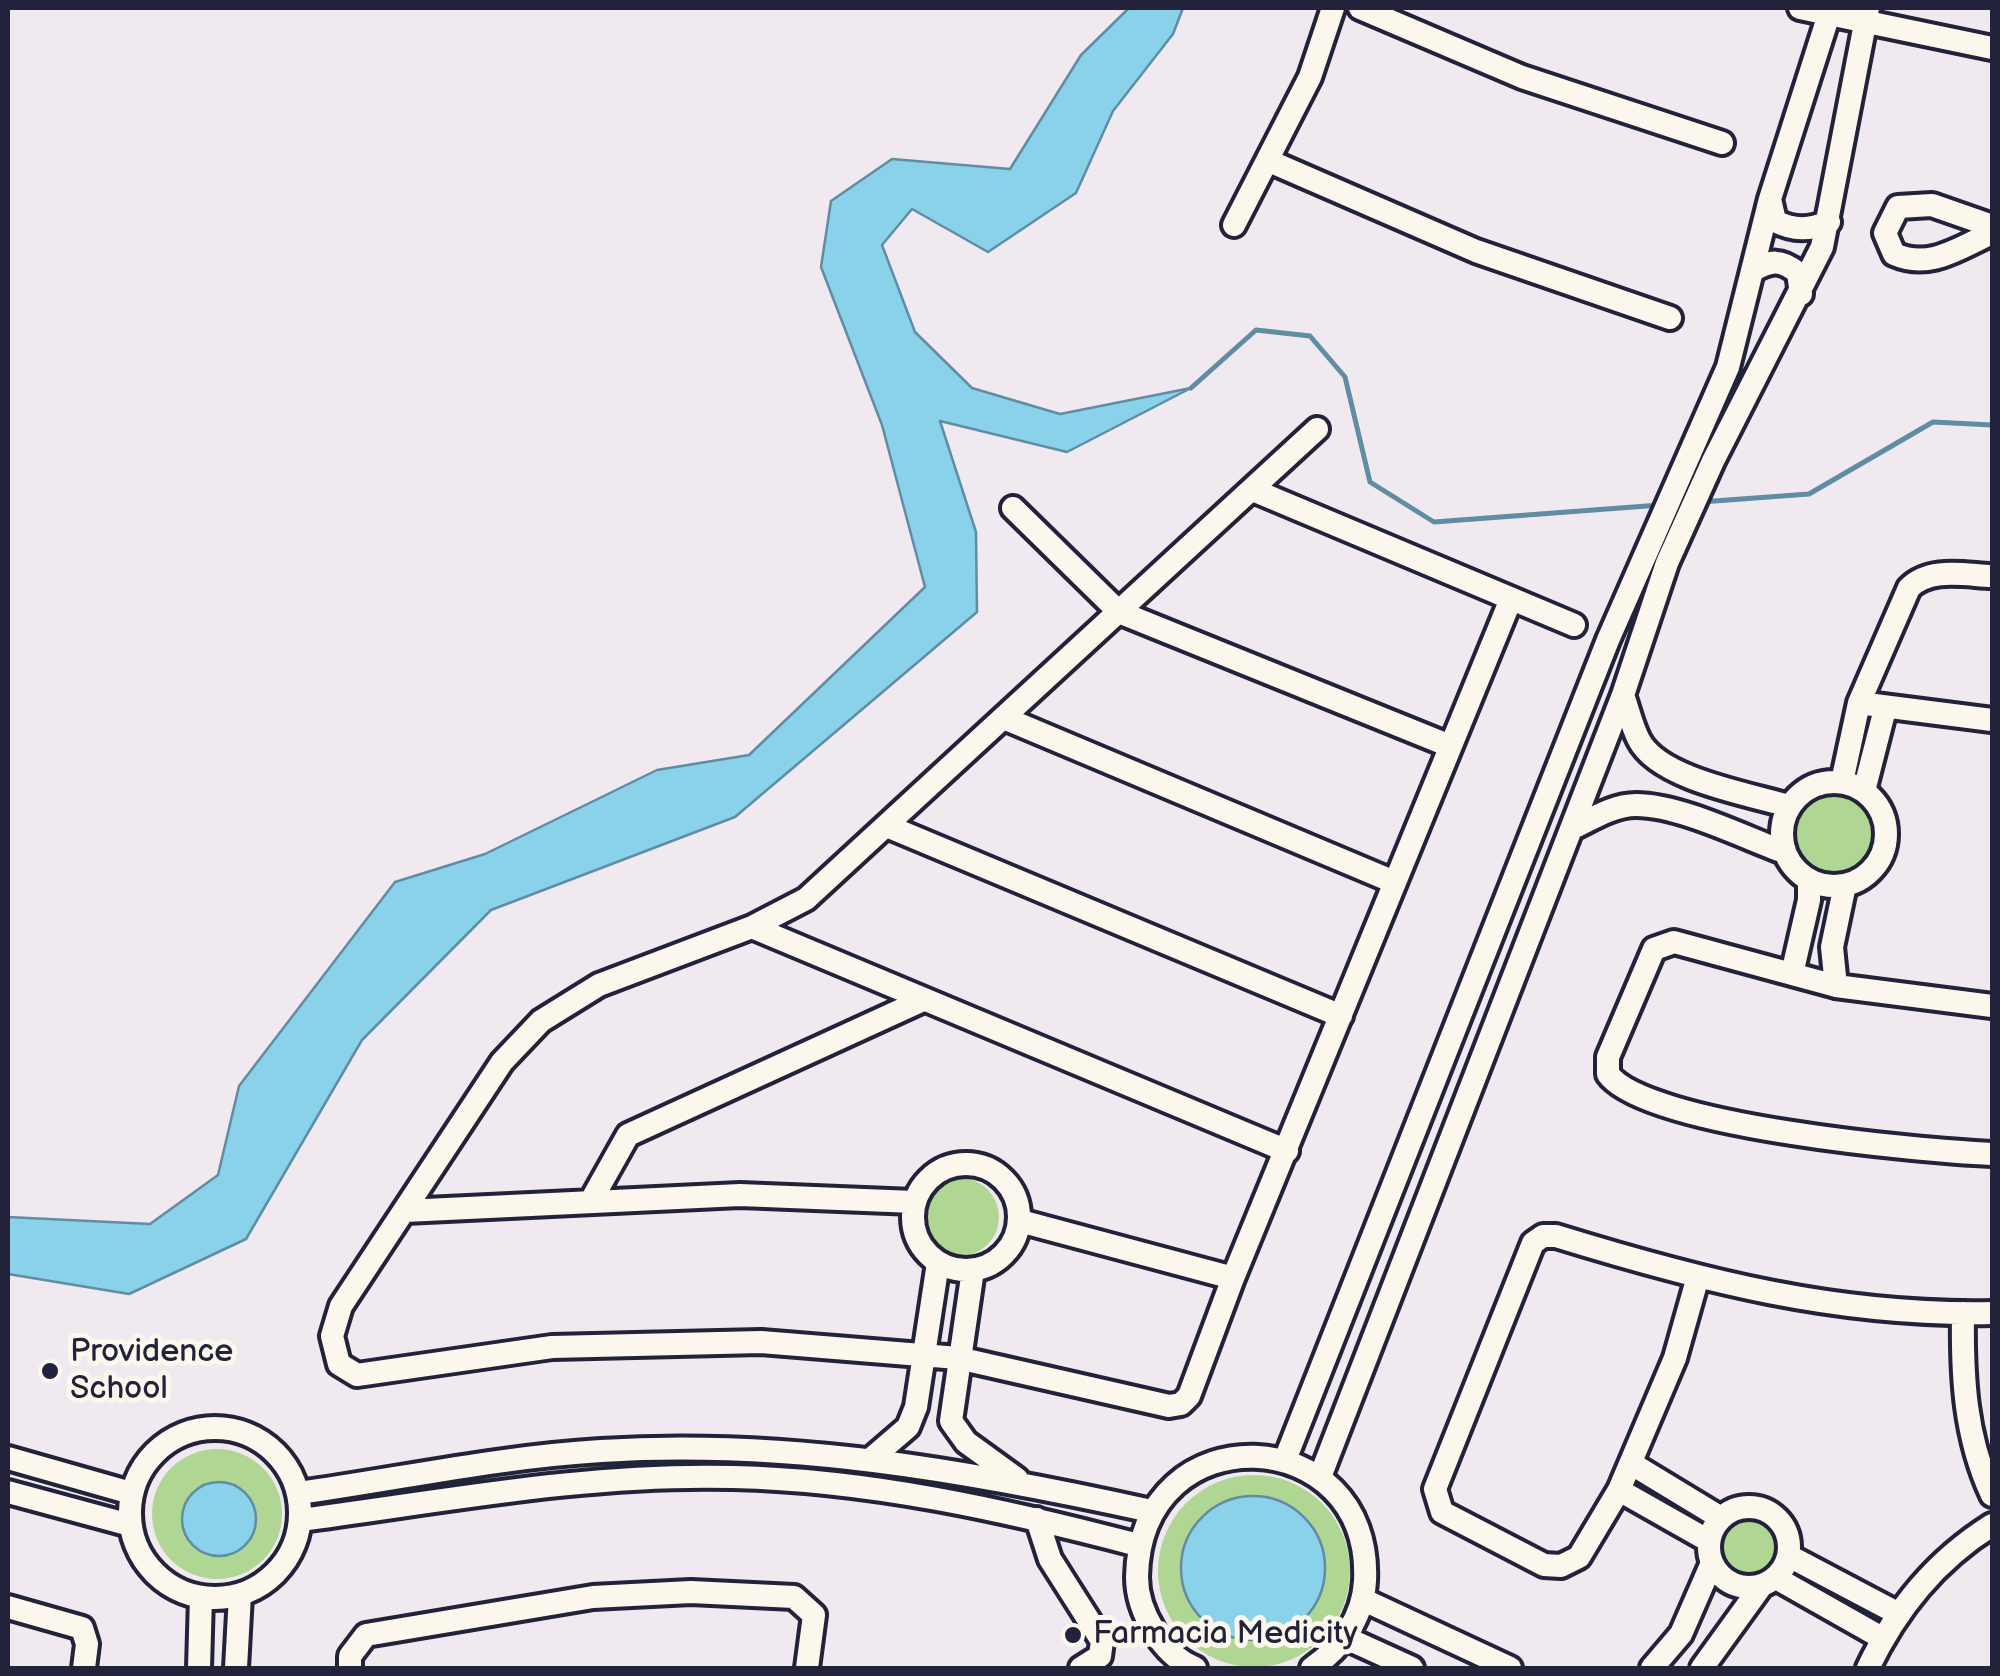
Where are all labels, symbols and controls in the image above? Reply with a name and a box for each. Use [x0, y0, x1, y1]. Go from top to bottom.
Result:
place label: Providence School [70, 1334, 233, 1409]
marker: Providence School [39, 1360, 61, 1382]
place label: Farmacia Medicity [1093, 1616, 1358, 1654]
marker: Farmacia Medicity [1062, 1624, 1084, 1646]

